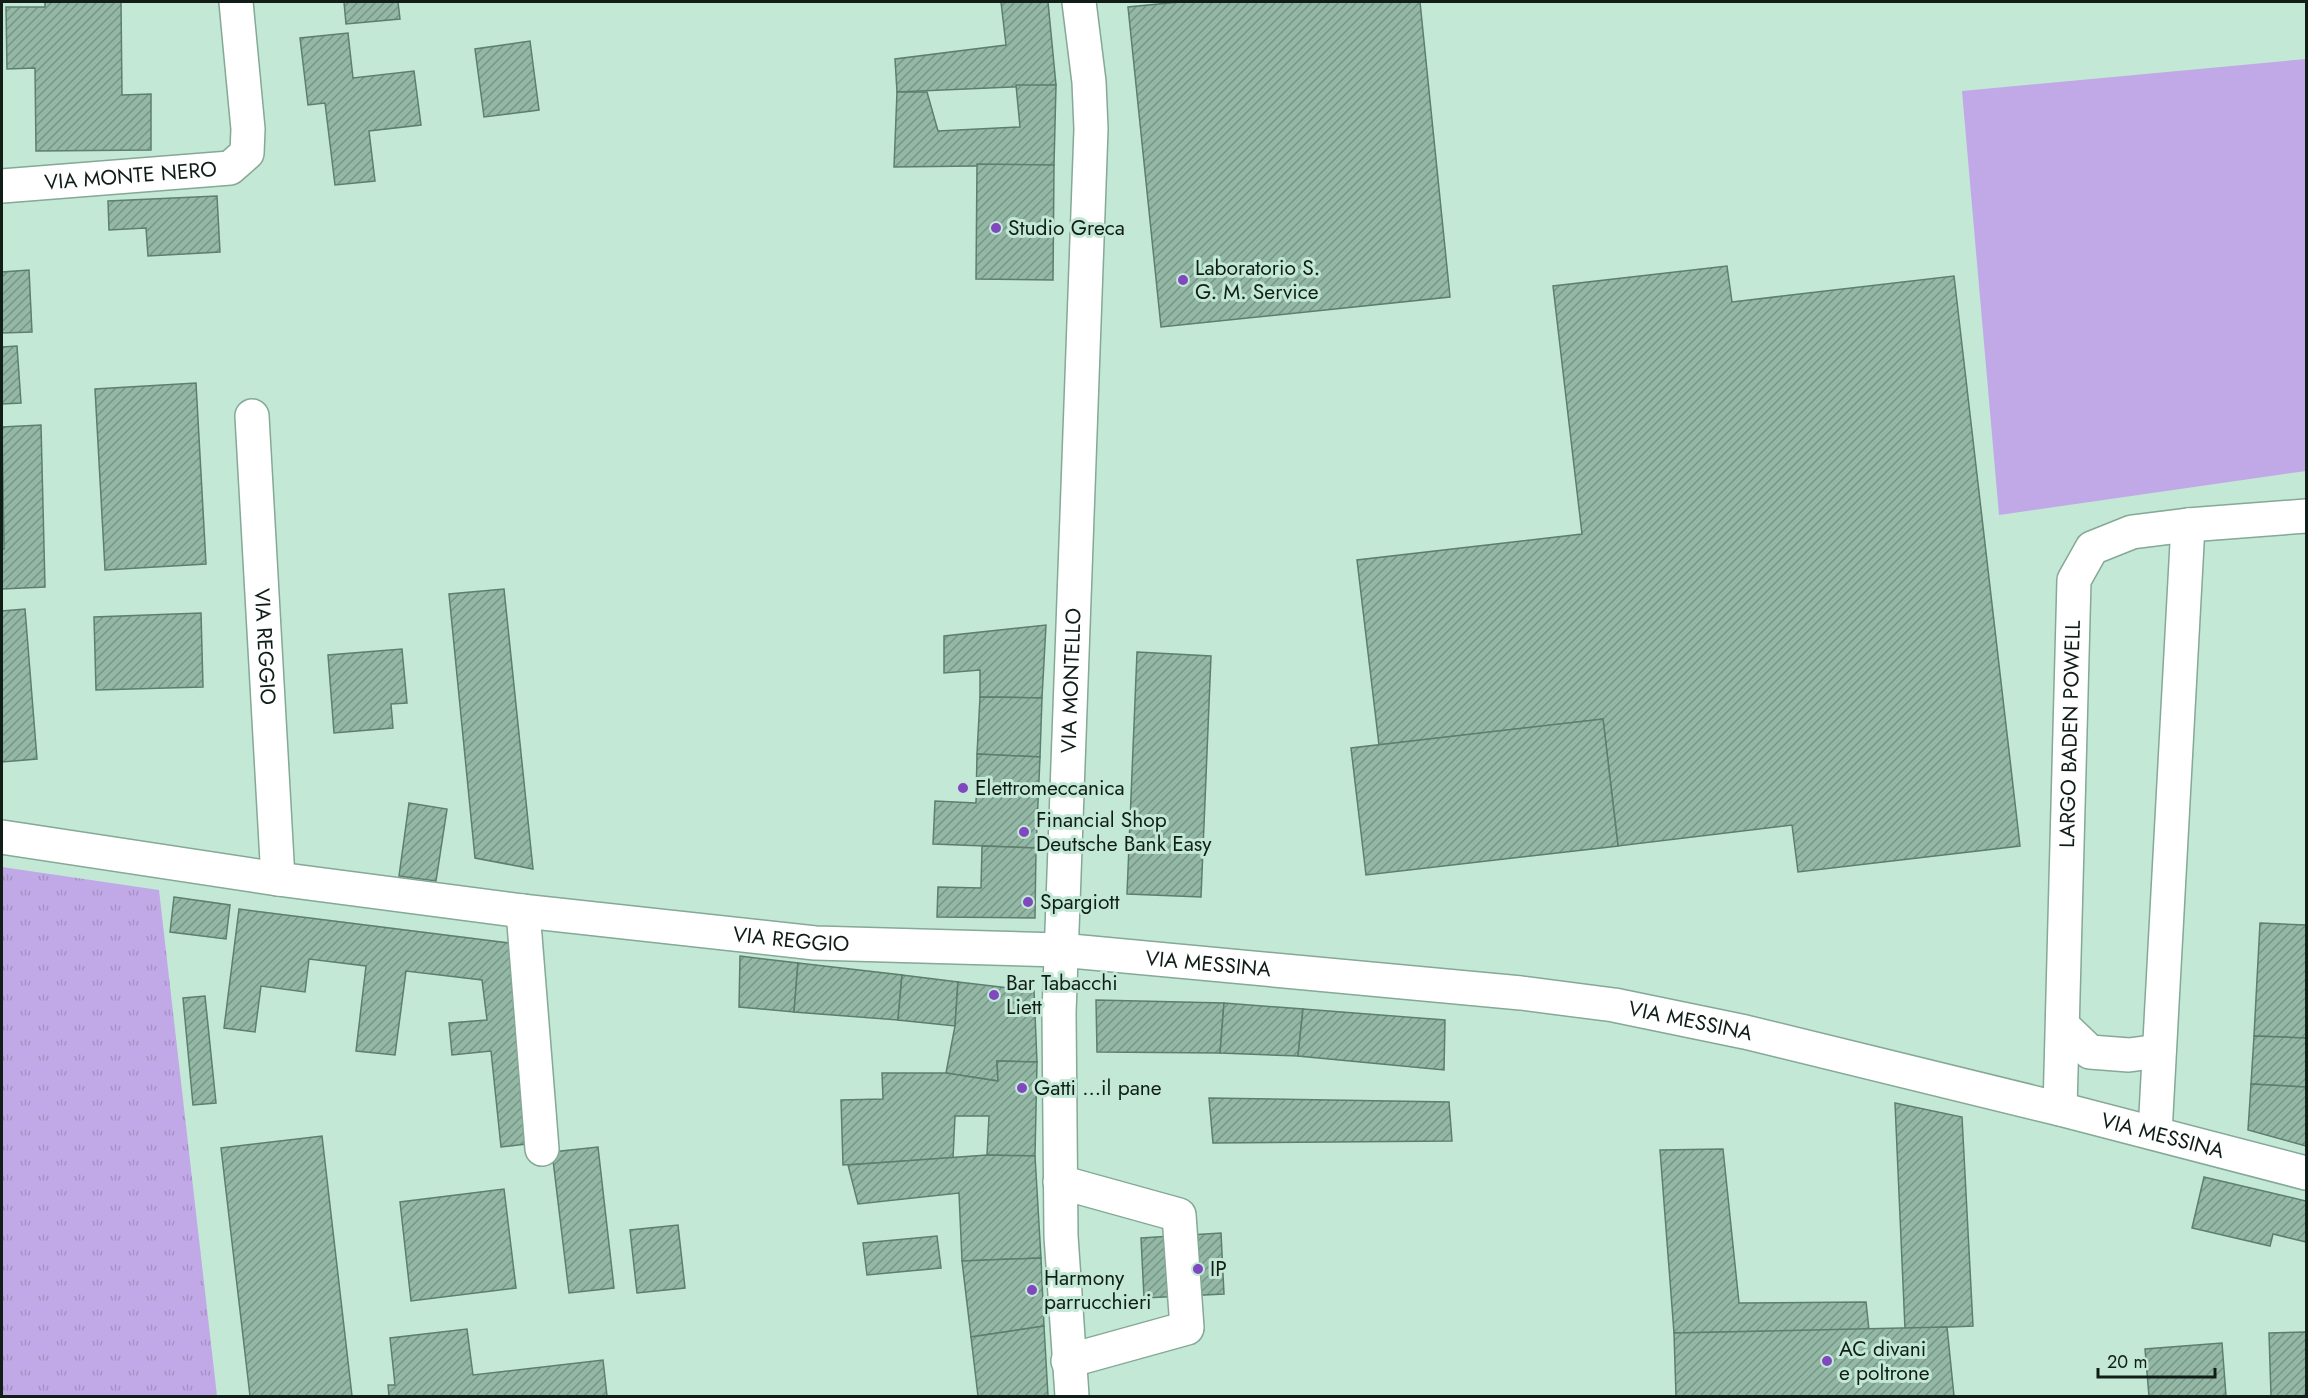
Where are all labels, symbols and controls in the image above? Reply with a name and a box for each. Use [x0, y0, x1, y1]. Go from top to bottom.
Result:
street label: VIA MONTE NERO [43, 154, 218, 198]
place label: Studio Greca [1008, 213, 1125, 243]
marker: Studio Greca [989, 221, 1003, 235]
place label: Laboratorio S. G. M. Service [1195, 253, 1320, 307]
marker: Laboratorio S. G. M. Service [1176, 273, 1190, 287]
street label: VIA REGGIO [247, 587, 283, 706]
street label: VIA MONTELLO [1053, 607, 1089, 754]
street label: LARGO BADEN POWELL [2052, 620, 2088, 848]
place label: Elettromeccanica [975, 773, 1125, 803]
marker: Elettromeccanica [956, 781, 970, 795]
place label: Financial Shop Deutsche Bank Easy [1036, 805, 1212, 859]
marker: Financial Shop Deutsche Bank Easy [1017, 825, 1031, 839]
place label: Spargiott [1040, 887, 1119, 917]
marker: Spargiott [1021, 895, 1035, 909]
street label: VIA REGGIO [731, 919, 850, 959]
street label: VIA MESSINA [1144, 943, 1273, 985]
place label: Bar Tabacchi Liett [1006, 968, 1118, 1022]
marker: Bar Tabacchi Liett [987, 988, 1001, 1002]
street label: VIA MESSINA [1626, 993, 1756, 1048]
place label: Gatti ...il pane [1034, 1073, 1162, 1103]
marker: Gatti ...il pane [1015, 1081, 1029, 1095]
street label: VIA MESSINA [2098, 1105, 2228, 1166]
place label: IP [1210, 1254, 1227, 1284]
marker: IP [1191, 1262, 1205, 1276]
place label: Harmony parrucchieri [1044, 1263, 1152, 1317]
marker: Harmony parrucchieri [1025, 1283, 1039, 1297]
place label: AC divani e poltrone [1839, 1334, 1930, 1388]
scale bar [2098, 1341, 2215, 1379]
text: 20 m [2107, 1349, 2147, 1375]
marker: AC divani e poltrone [1820, 1354, 1834, 1368]

